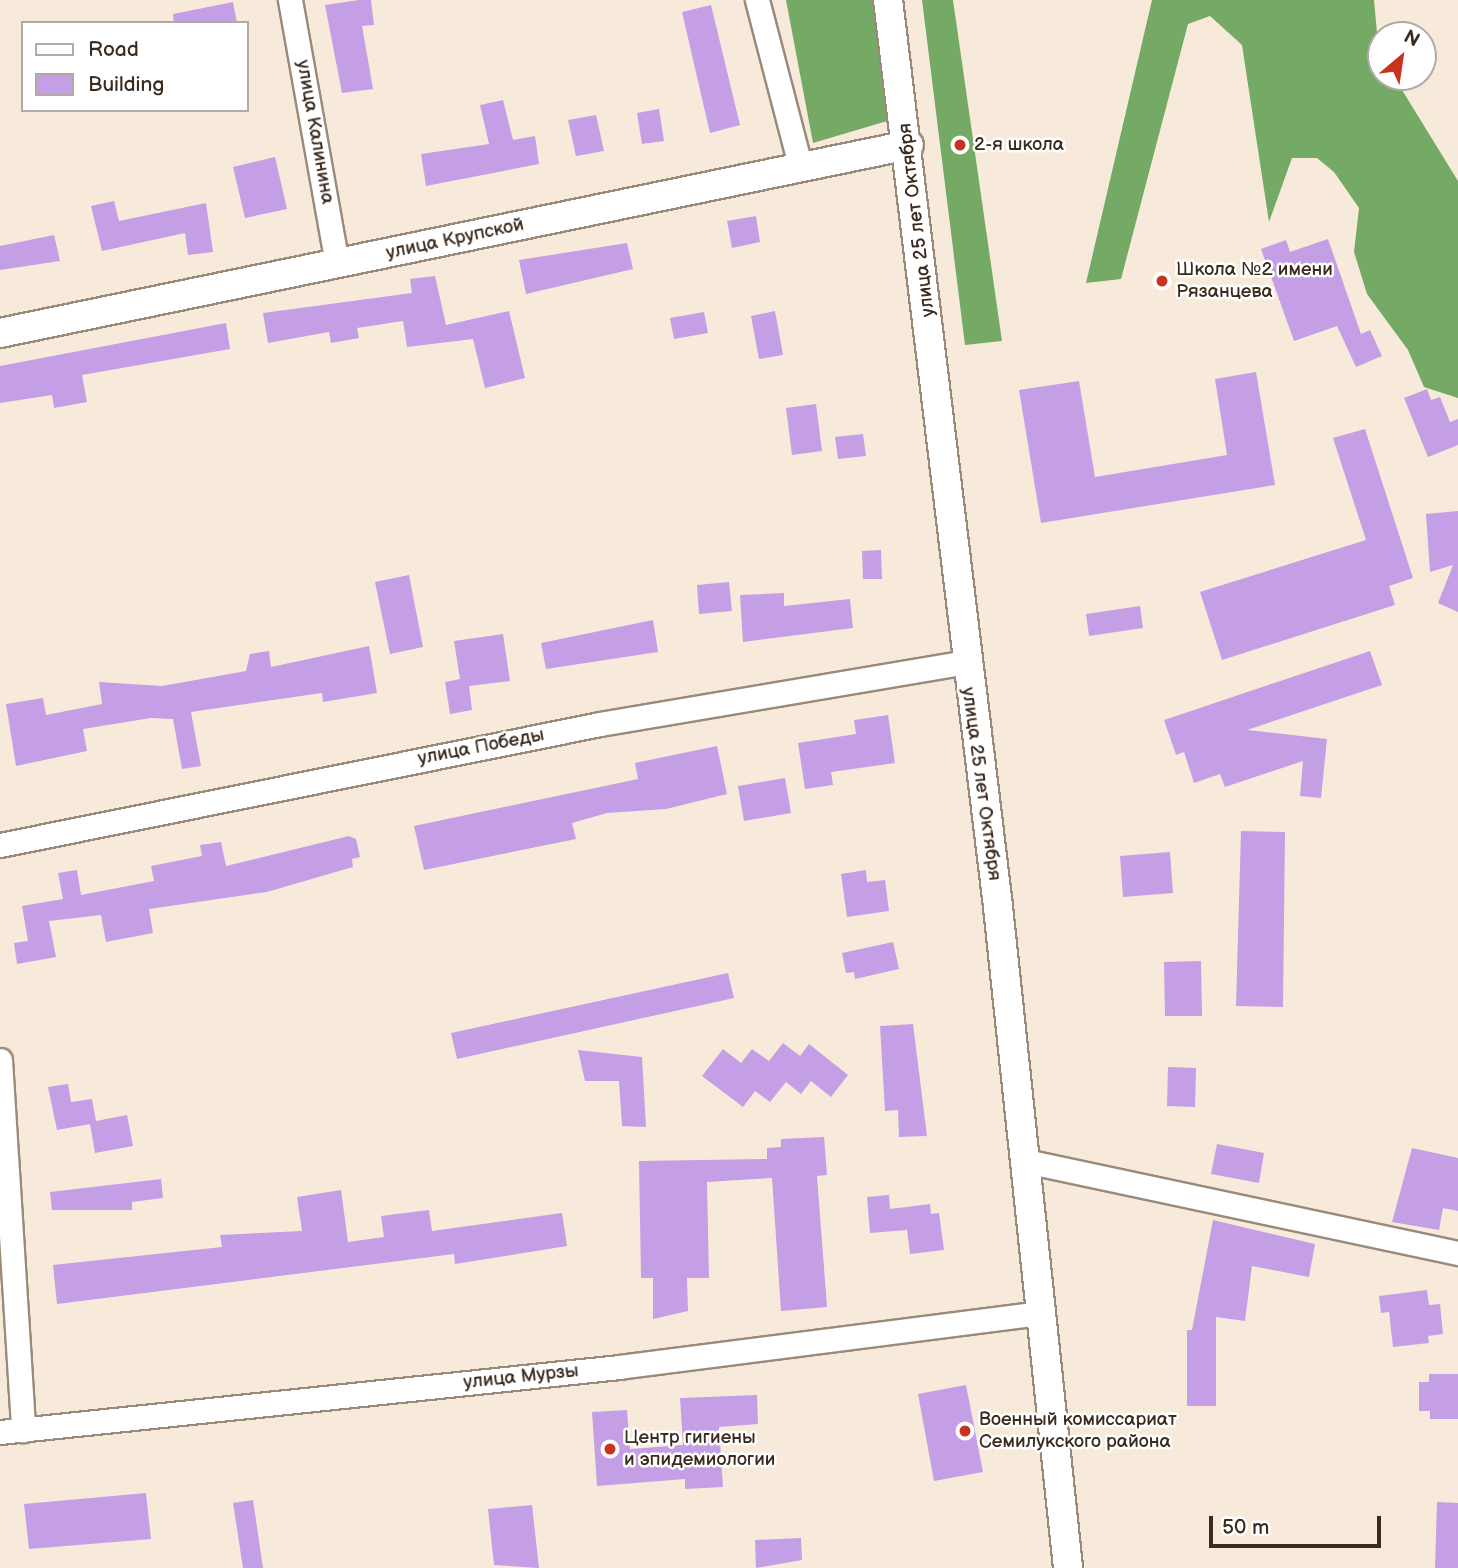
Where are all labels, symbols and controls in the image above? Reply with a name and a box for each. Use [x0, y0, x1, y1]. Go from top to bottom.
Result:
legend [21, 21, 248, 112]
north arrow [1367, 21, 1437, 91]
text: N [1400, 25, 1423, 52]
text: Road [88, 37, 139, 62]
street label: улица Калинина [291, 58, 339, 206]
text: Building [88, 72, 164, 97]
street label: улица 25 лет Октября [894, 122, 940, 318]
place label: 2-я школа [974, 134, 1064, 156]
marker: 2-я школа [952, 137, 968, 153]
street label: улица Крупской [384, 213, 526, 265]
place label: Школа №2 имени Рязанцева [1176, 259, 1333, 303]
marker: Школа №2 имени Рязанцева [1154, 273, 1170, 289]
street label: улица 25 лет Октября [956, 686, 1006, 882]
street label: улица Победы [416, 724, 546, 770]
street label: улица Мурзы [462, 1360, 580, 1394]
place label: Военный комиссариат Семилукского района [979, 1409, 1177, 1453]
marker: Военный комиссариат Семилукского района [957, 1423, 973, 1439]
place label: Центр гигиены и эпидемиологии [624, 1427, 775, 1471]
marker: Центр гигиены и эпидемиологии [602, 1441, 618, 1457]
scale bar [1213, 1502, 1384, 1546]
text: 50 m [1222, 1515, 1269, 1540]

